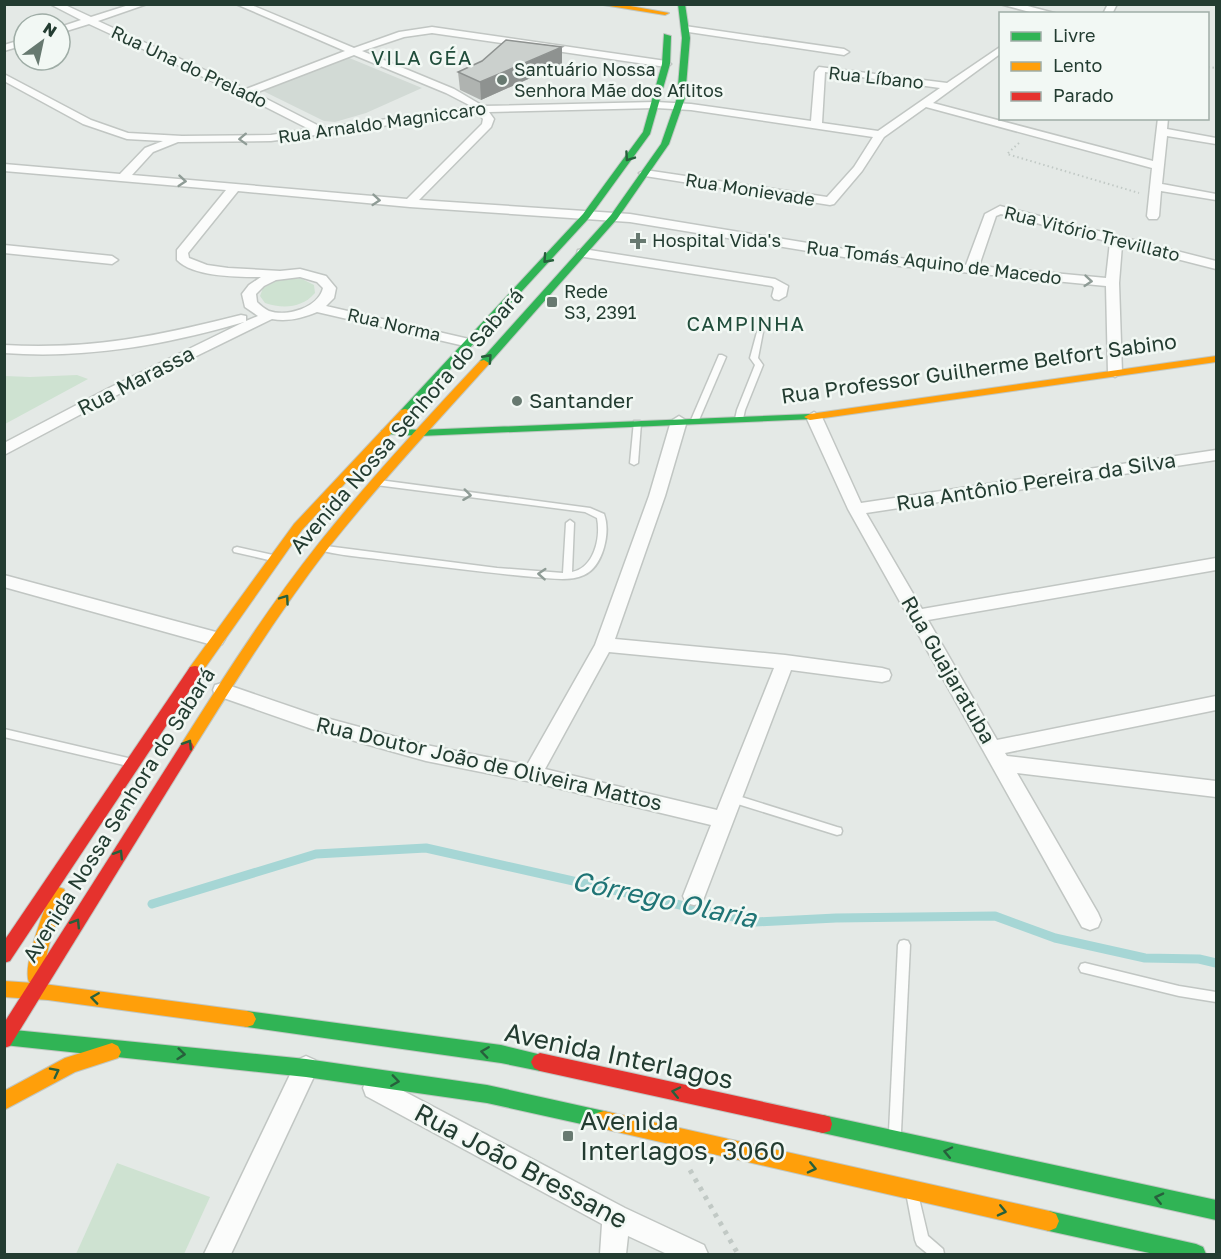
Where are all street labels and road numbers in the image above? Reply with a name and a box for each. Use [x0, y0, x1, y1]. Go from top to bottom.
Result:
street label: Rua Una do Prelado [108, 20, 271, 112]
street label: Rua Líbano [827, 61, 925, 93]
street label: Rua Arnaldo Magniccaro [276, 97, 487, 147]
street label: Rua Monievade [684, 168, 817, 210]
street label: Rua Vitório Trevillato [1002, 201, 1182, 266]
street label: Rua Tomás Aquino de Macedo [805, 235, 1063, 289]
street label: Avenida Nossa Senhora do Sabará [284, 283, 528, 558]
street label: Rua Norma [345, 303, 443, 345]
street label: Rua Professor Guilherme Belfort Sabino [779, 327, 1178, 409]
street label: Rua Marassa [73, 340, 198, 421]
street label: Rua Antônio Pereira da Silva [894, 446, 1178, 516]
street label: Rua Guajaratuba [896, 591, 1002, 748]
street label: Avenida Nossa Senhora do Sabará [16, 662, 220, 967]
street label: Rua Doutor João de Oliveira Mattos [314, 710, 665, 816]
street label: Avenida Interlagos [502, 1016, 736, 1095]
street label: Rua João Bressane [410, 1096, 633, 1235]

